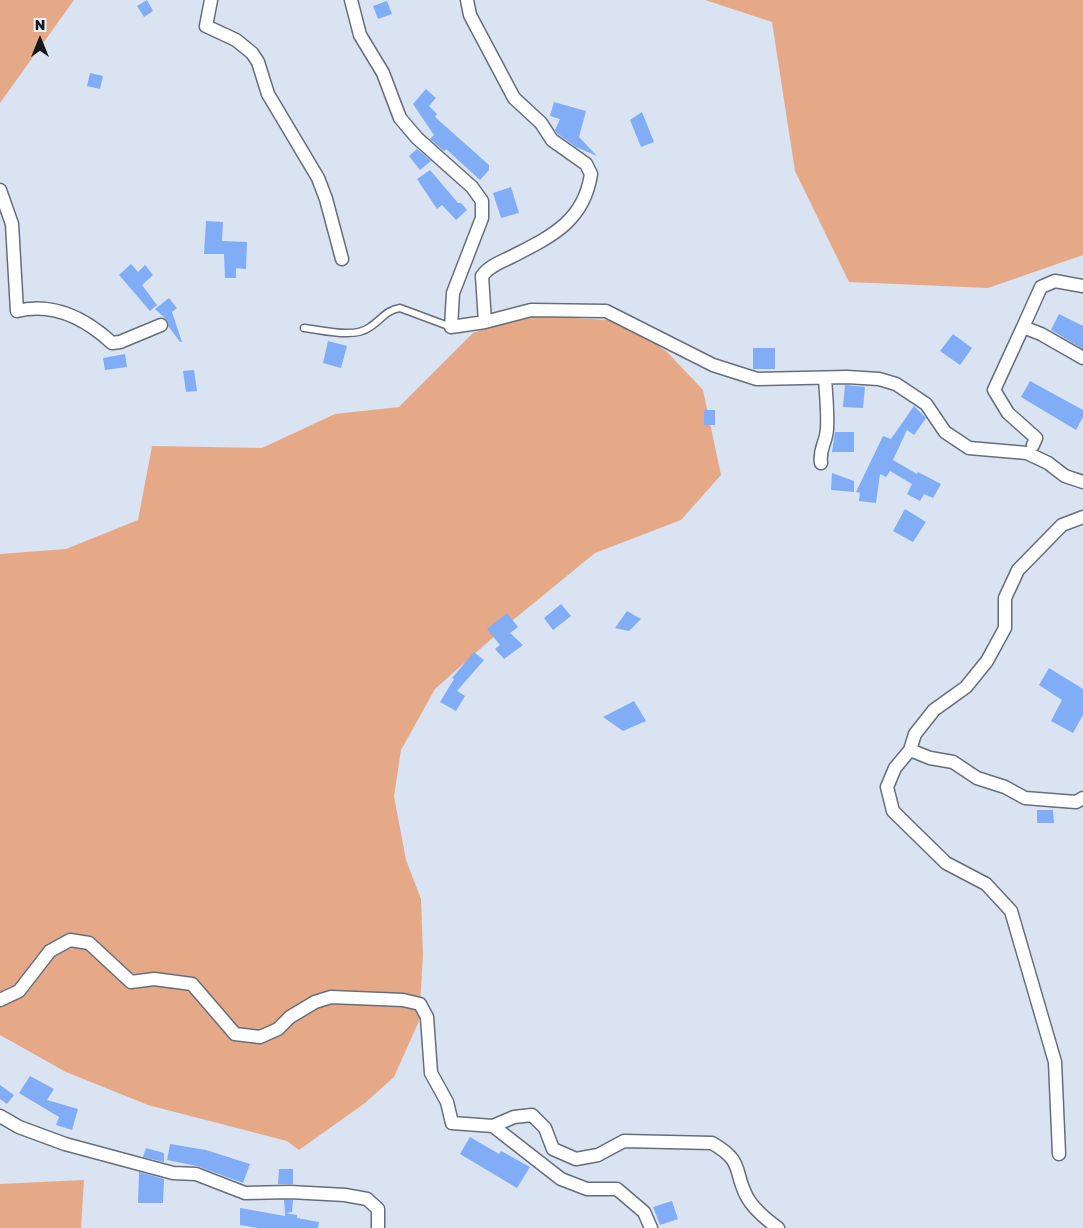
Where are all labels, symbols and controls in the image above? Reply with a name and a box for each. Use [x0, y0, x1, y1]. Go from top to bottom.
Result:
north arrow [15, 15, 65, 65]
text: N [35, 16, 45, 33]

